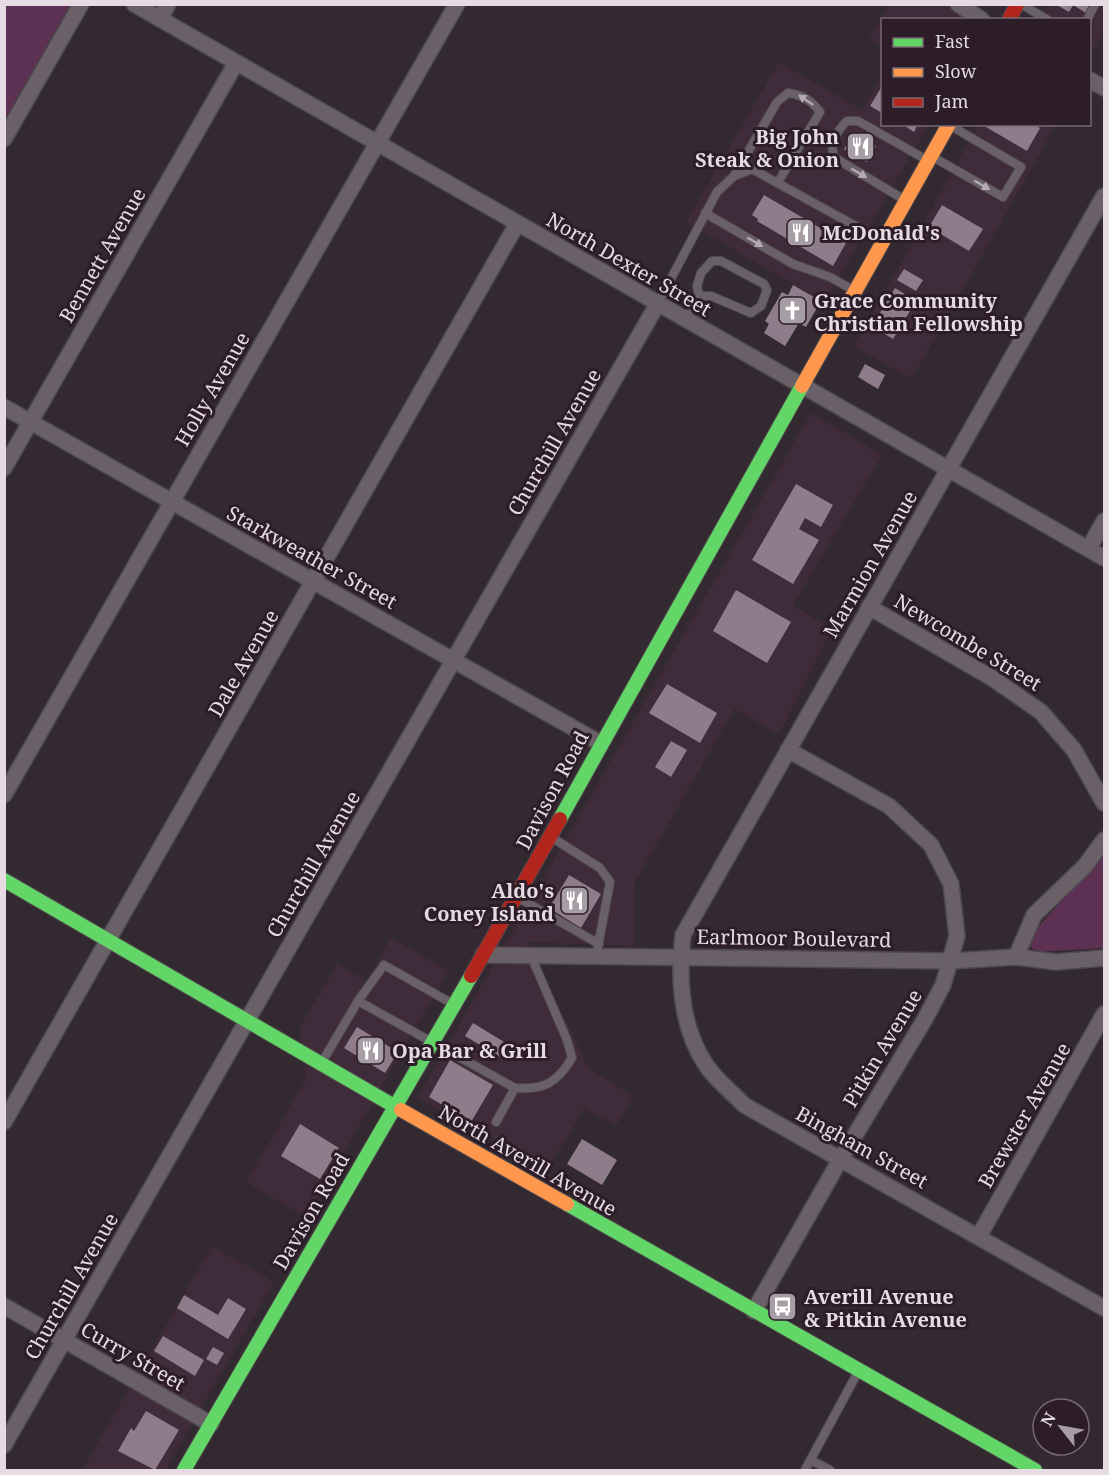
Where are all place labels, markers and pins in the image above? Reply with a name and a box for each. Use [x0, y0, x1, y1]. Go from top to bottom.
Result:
place label: Big John Steak & Onion [695, 123, 839, 173]
restaurant icon: Big John Steak & Onion [844, 131, 876, 163]
restaurant icon: McDonald's [785, 216, 817, 248]
place label: McDonald's [822, 219, 940, 246]
place label: Grace Community Christian Fellowship [814, 287, 1023, 337]
church icon: Grace Community Christian Fellowship [777, 295, 809, 327]
place label: Aldo's Coney Island [424, 877, 554, 927]
restaurant icon: Aldo's Coney Island [559, 885, 591, 917]
restaurant icon: Opa Bar & Grill [355, 1034, 387, 1066]
place label: Opa Bar & Grill [392, 1037, 547, 1064]
place label: Averill Avenue & Pitkin Avenue [804, 1283, 967, 1333]
bus stop icon: Averill Avenue & Pitkin Avenue [767, 1291, 799, 1323]

